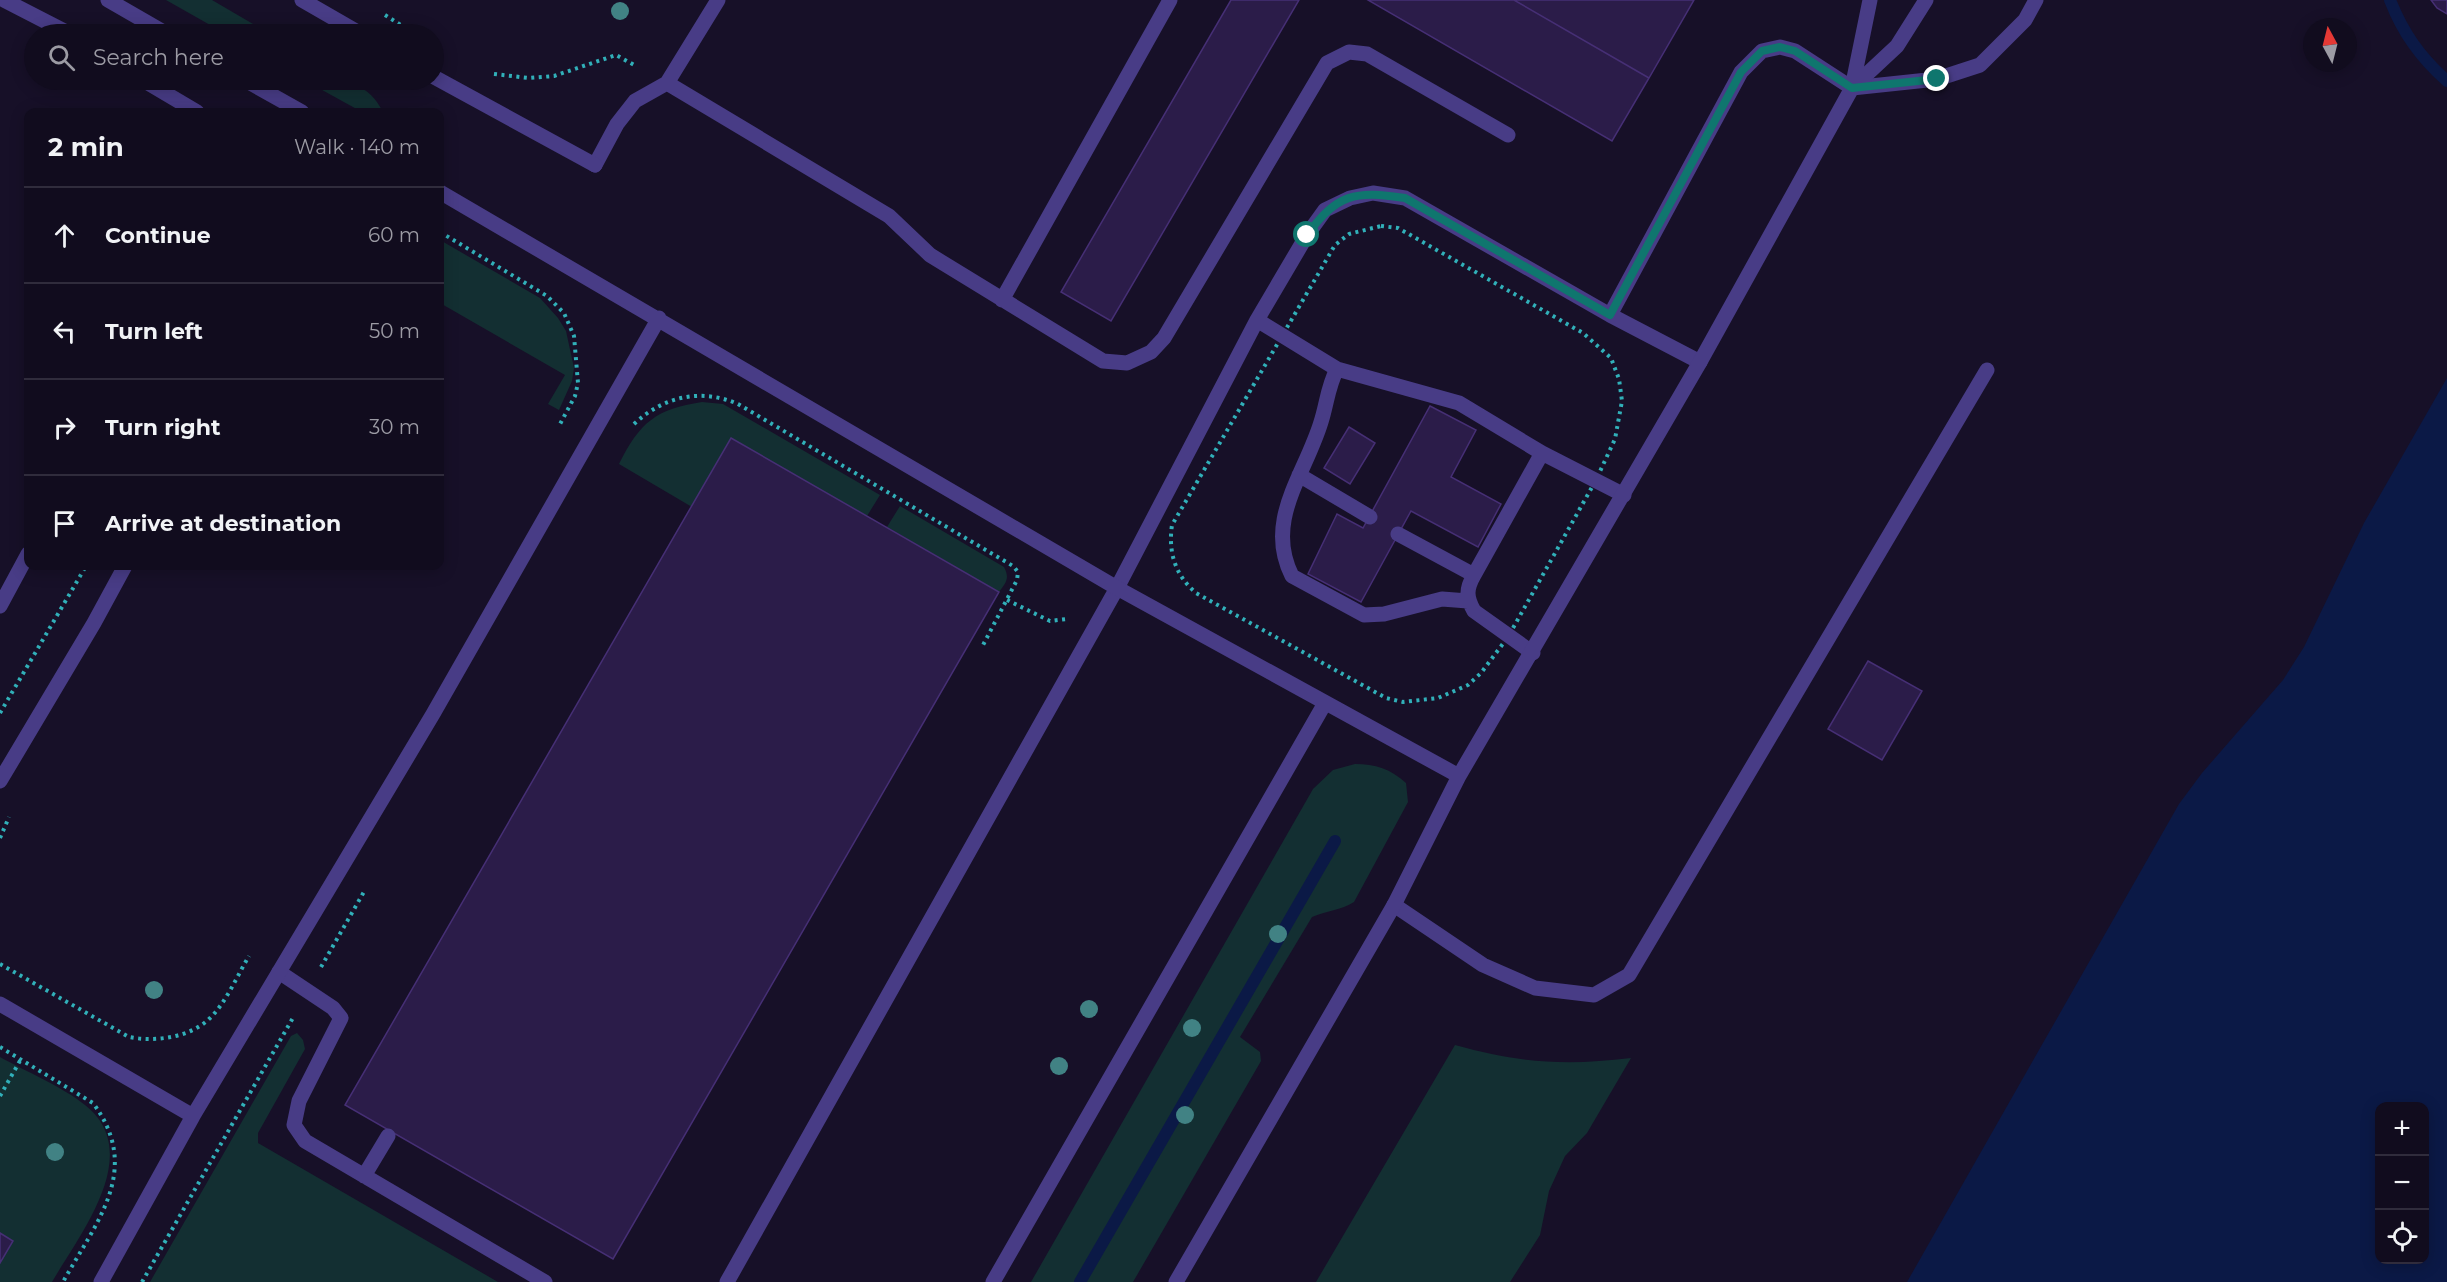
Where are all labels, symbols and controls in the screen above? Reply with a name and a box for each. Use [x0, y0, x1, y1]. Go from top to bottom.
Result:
north arrow [2303, 18, 2357, 72]
search box [24, 24, 444, 90]
icon: search [45, 41, 78, 74]
text: Search here [93, 44, 224, 71]
route end [1923, 65, 1949, 91]
text: 2 min [48, 131, 124, 163]
text: Walk · 140 m [294, 135, 420, 159]
icon: ahead [48, 219, 81, 252]
route start [1293, 221, 1319, 247]
text: Continue [105, 222, 211, 249]
text: 60 m [368, 223, 420, 247]
icon: left [48, 315, 81, 348]
text: Turn left [105, 318, 203, 345]
text: 50 m [369, 319, 420, 343]
icon: right [48, 411, 81, 444]
text: Turn right [105, 414, 220, 441]
text: 30 m [369, 415, 420, 439]
icon: arrive [48, 507, 81, 540]
text: Arrive at destination [105, 510, 341, 537]
map controls [2375, 1102, 2429, 1264]
button: + [2375, 1102, 2429, 1156]
button: − [2375, 1156, 2429, 1210]
button: locate [2375, 1210, 2429, 1264]

